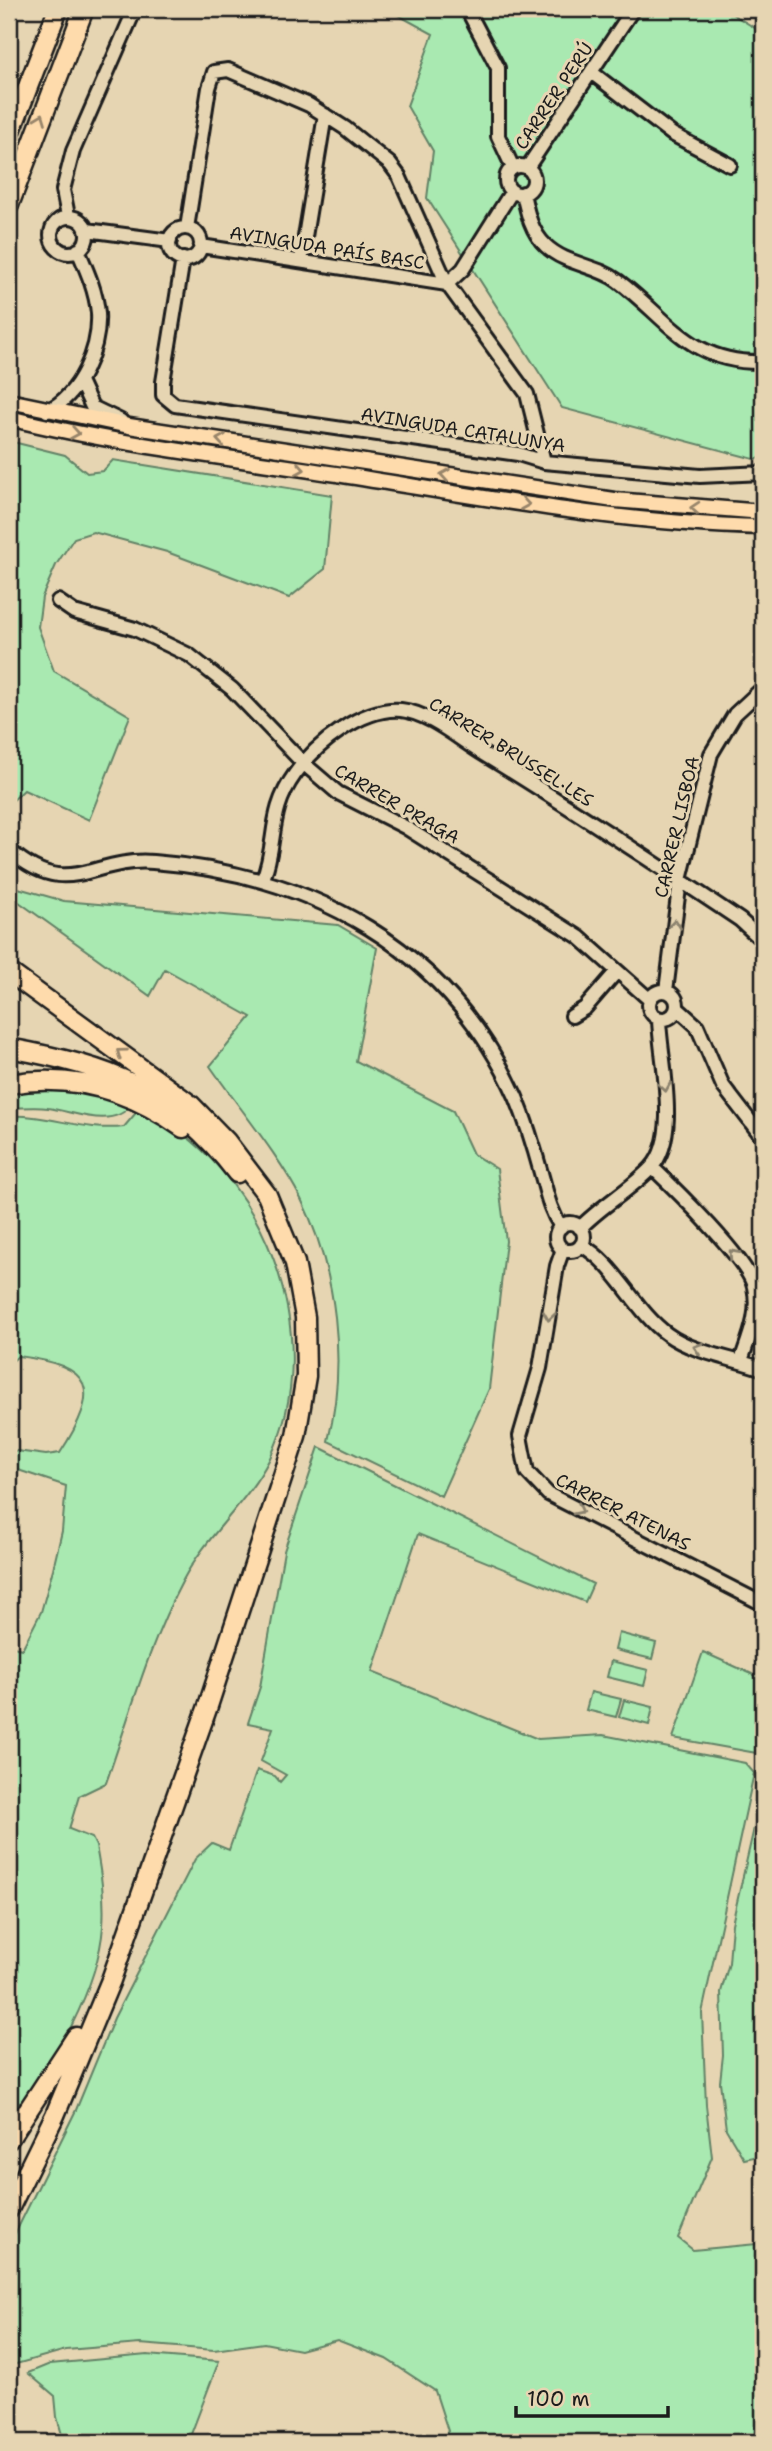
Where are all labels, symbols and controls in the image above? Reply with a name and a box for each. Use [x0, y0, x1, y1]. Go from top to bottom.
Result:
street label: CARRER PERÚ [509, 38, 599, 154]
one-way arrow [33, 112, 47, 124]
street label: AVINGUDA PAÍS BASC [228, 221, 426, 275]
street label: AVINGUDA CATALUNYA [359, 402, 567, 458]
one-way arrow [69, 424, 81, 439]
one-way arrow [215, 433, 226, 448]
one-way arrow [294, 461, 306, 476]
one-way arrow [440, 467, 451, 482]
one-way arrow [519, 496, 531, 511]
one-way arrow [689, 501, 700, 516]
street label: CARRER BRUSSEL·LES [424, 692, 598, 812]
street label: CARRER LISBOA [649, 754, 705, 900]
street label: CARRER PRAGA [330, 758, 464, 850]
one-way arrow [667, 918, 682, 930]
one-way arrow [116, 1049, 129, 1061]
one-way arrow [657, 1081, 672, 1092]
one-way arrow [729, 1249, 741, 1262]
one-way arrow [542, 1310, 557, 1322]
one-way arrow [693, 1342, 705, 1356]
street label: CARRER ATENAS [552, 1468, 694, 1556]
one-way arrow [572, 1502, 585, 1516]
scale bar [516, 2374, 669, 2418]
text: 100 m [527, 2385, 590, 2413]

